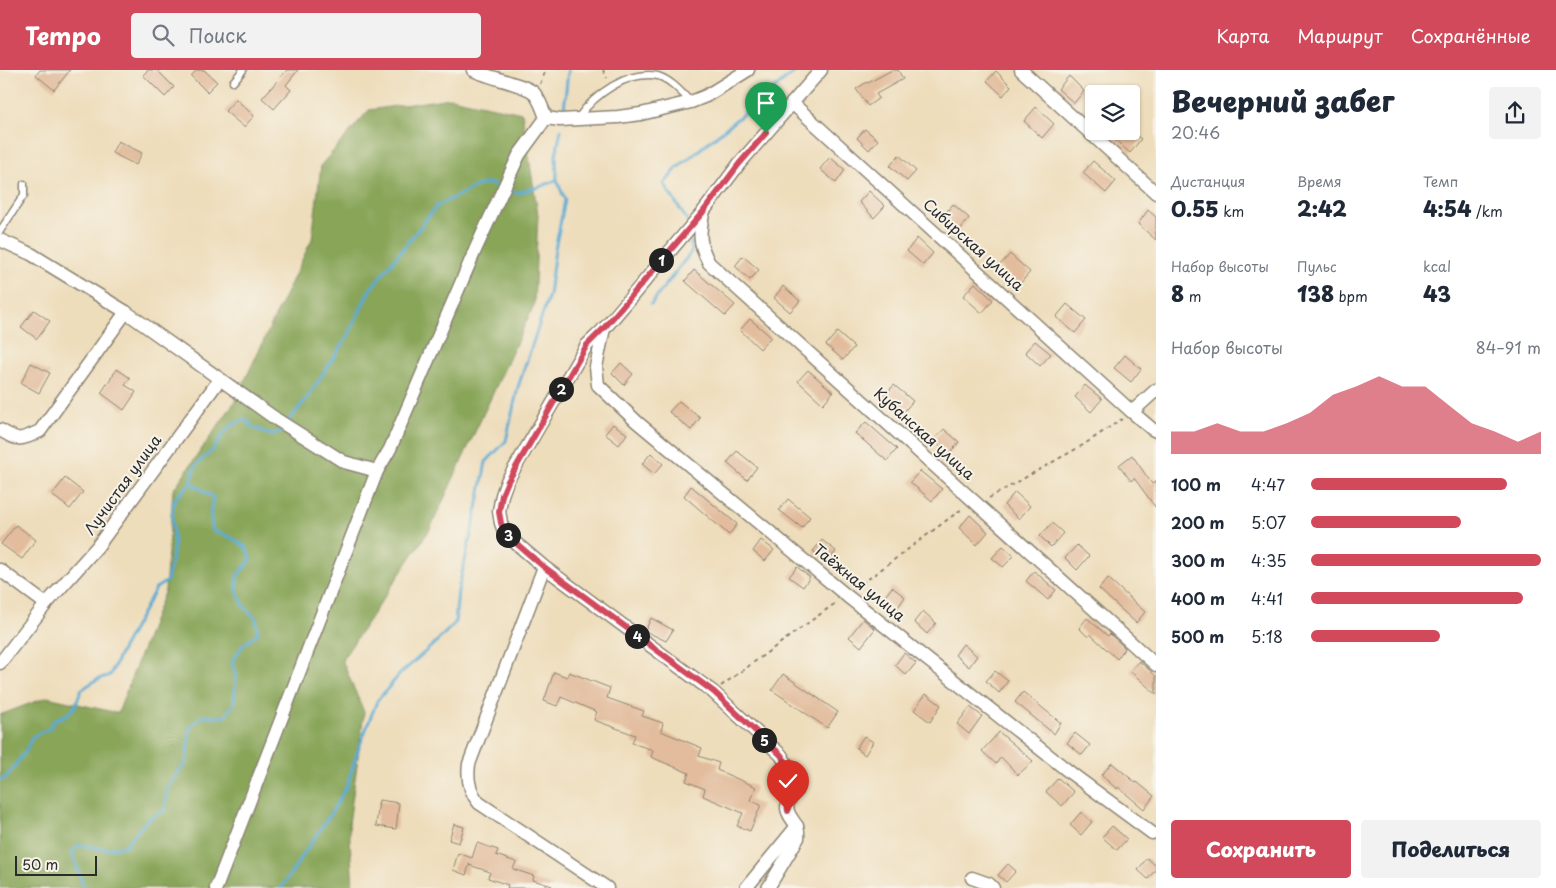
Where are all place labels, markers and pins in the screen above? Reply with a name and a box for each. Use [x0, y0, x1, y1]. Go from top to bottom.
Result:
pin [745, 82, 787, 133]
pin: 1 [648, 248, 674, 272]
pin: 2 [548, 376, 574, 402]
pin: 3 [496, 522, 520, 548]
pin: 4 [624, 624, 650, 648]
pin: 5 [752, 728, 776, 752]
pin [767, 760, 809, 811]

